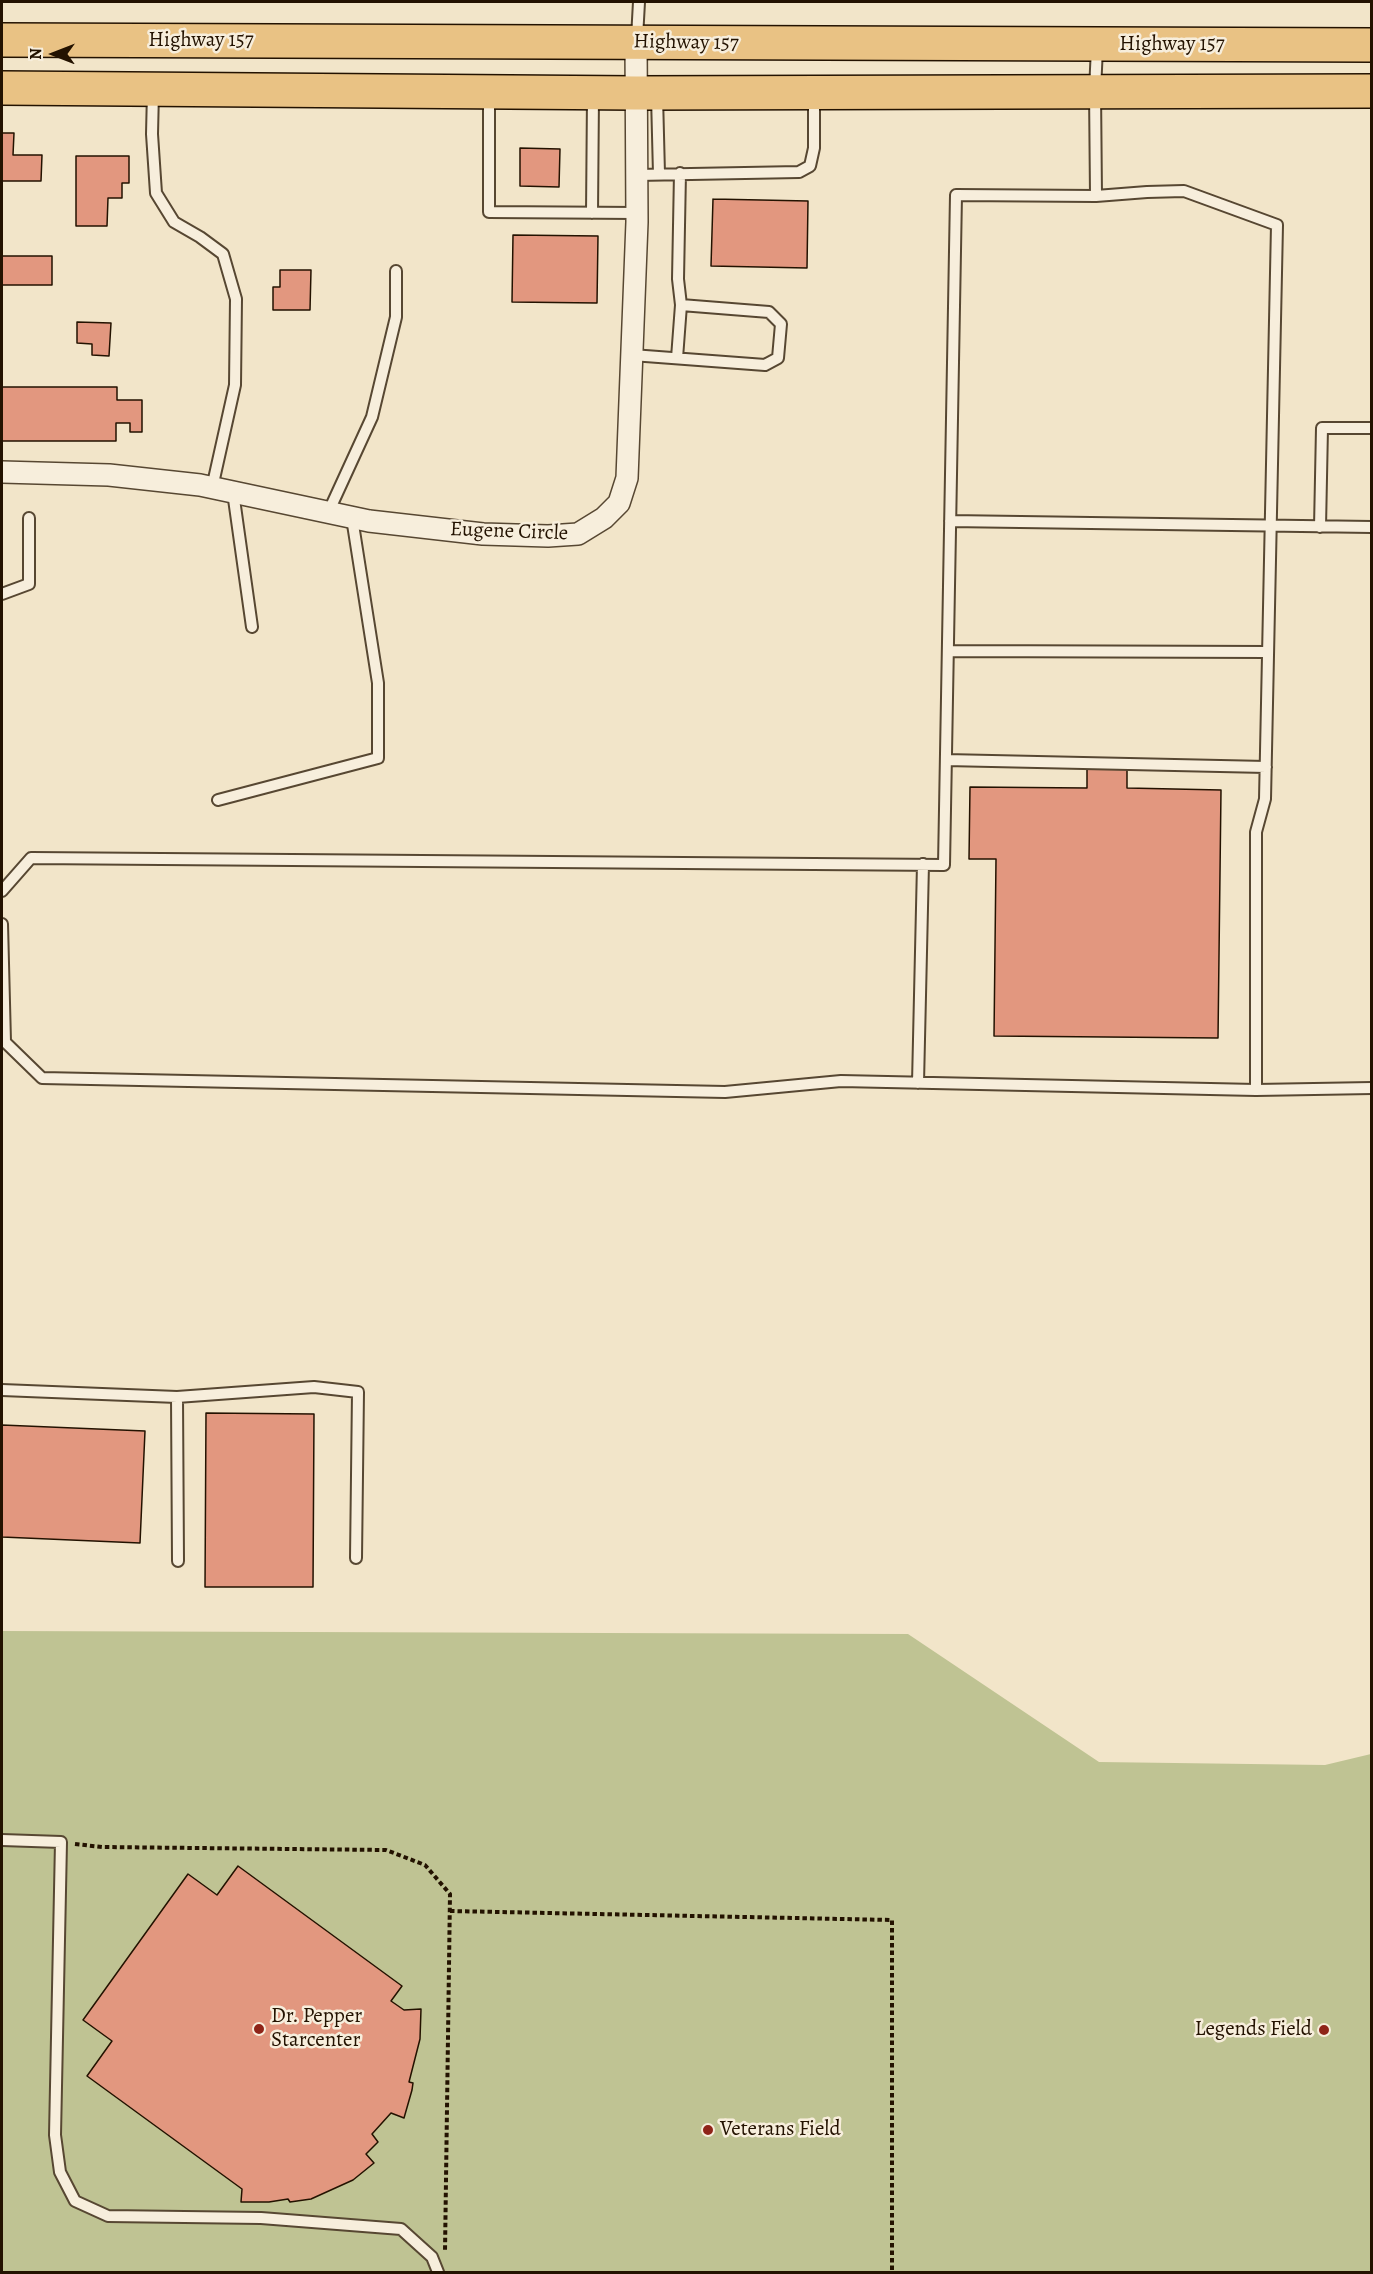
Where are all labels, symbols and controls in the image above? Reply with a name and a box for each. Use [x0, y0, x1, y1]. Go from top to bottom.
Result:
north arrow [24, 24, 84, 84]
street label: Highway 157 [148, 28, 254, 54]
street label: Highway 157 [633, 29, 739, 57]
street label: Highway 157 [1119, 32, 1225, 58]
text: N [25, 48, 47, 60]
street label: Eugene Circle [449, 517, 569, 547]
place label: Dr. Pepper Starcenter [271, 2004, 362, 2054]
place label: Legends Field [1195, 2017, 1312, 2043]
marker: Dr. Pepper Starcenter [252, 2022, 266, 2036]
marker: Legends Field [1317, 2023, 1331, 2037]
place label: Veterans Field [720, 2117, 841, 2143]
marker: Veterans Field [701, 2123, 715, 2137]

